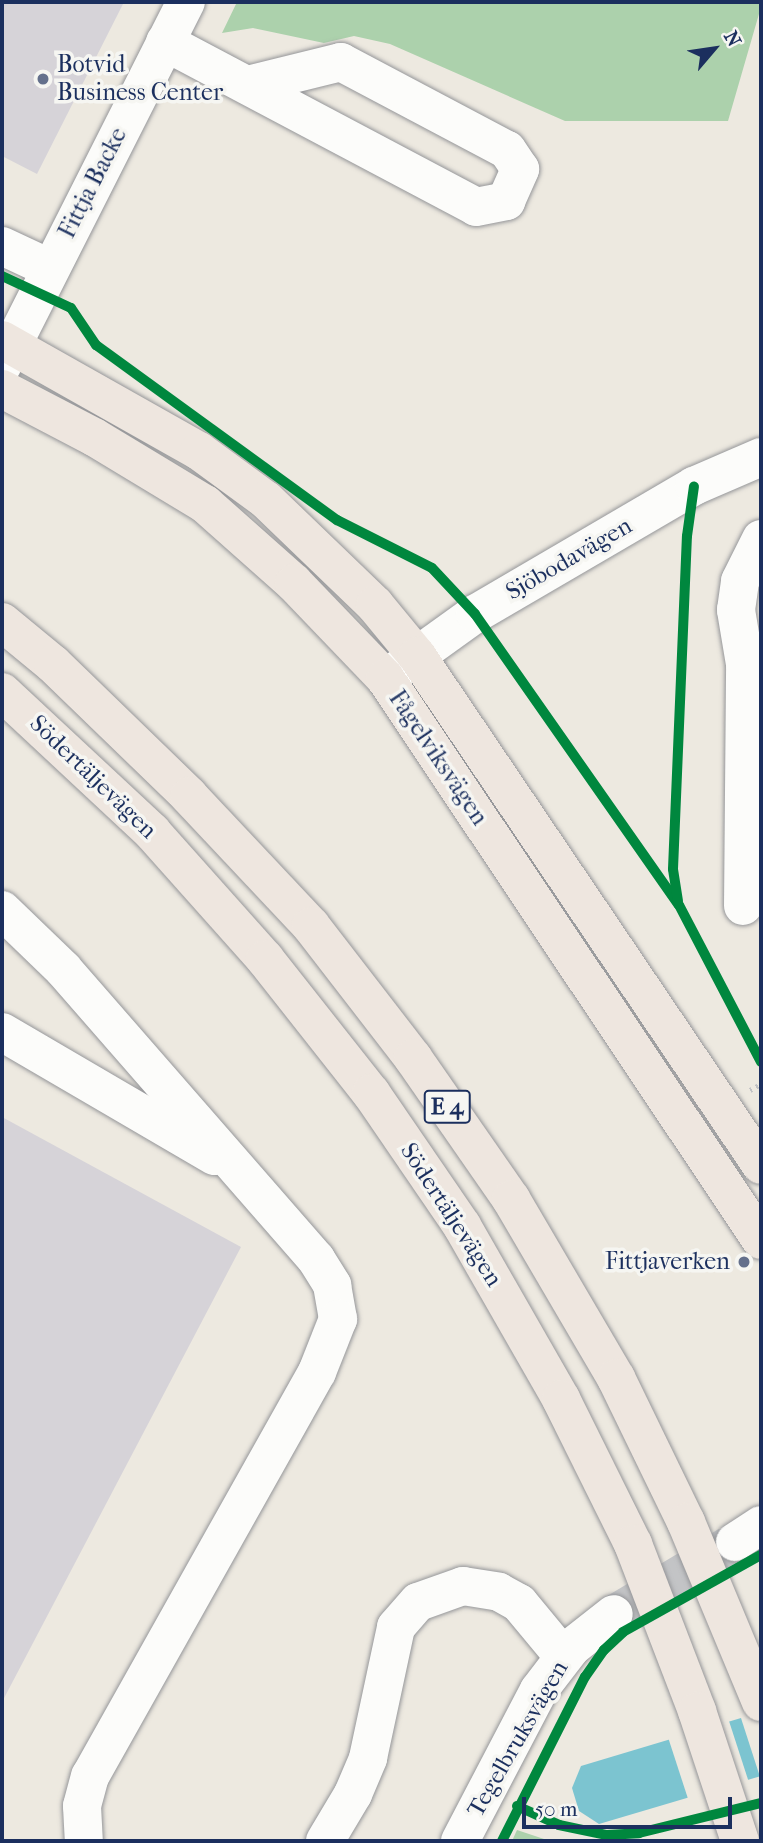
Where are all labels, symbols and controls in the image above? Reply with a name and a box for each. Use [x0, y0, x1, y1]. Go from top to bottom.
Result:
north arrow [679, 14, 749, 84]
text: N [719, 27, 745, 50]
place label: Botvid Business Center [57, 51, 223, 107]
marker: Botvid Business Center [35, 71, 51, 87]
street label: Fittja Backe [53, 123, 133, 243]
street label: Sjöbodavägen [501, 511, 637, 607]
street label: Fågelviksvägen [382, 685, 494, 831]
street label: Södertäljevägen [24, 709, 162, 845]
road number: E 4 [422, 1088, 472, 1126]
street label: Södertäljevägen [394, 1138, 508, 1292]
place label: Fittjaverken [605, 1248, 730, 1276]
marker: Fittjaverken [736, 1254, 752, 1270]
street label: Tegelbruksvägen [462, 1656, 574, 1822]
scale bar [525, 1784, 735, 1828]
text: 50 m [535, 1797, 578, 1821]

